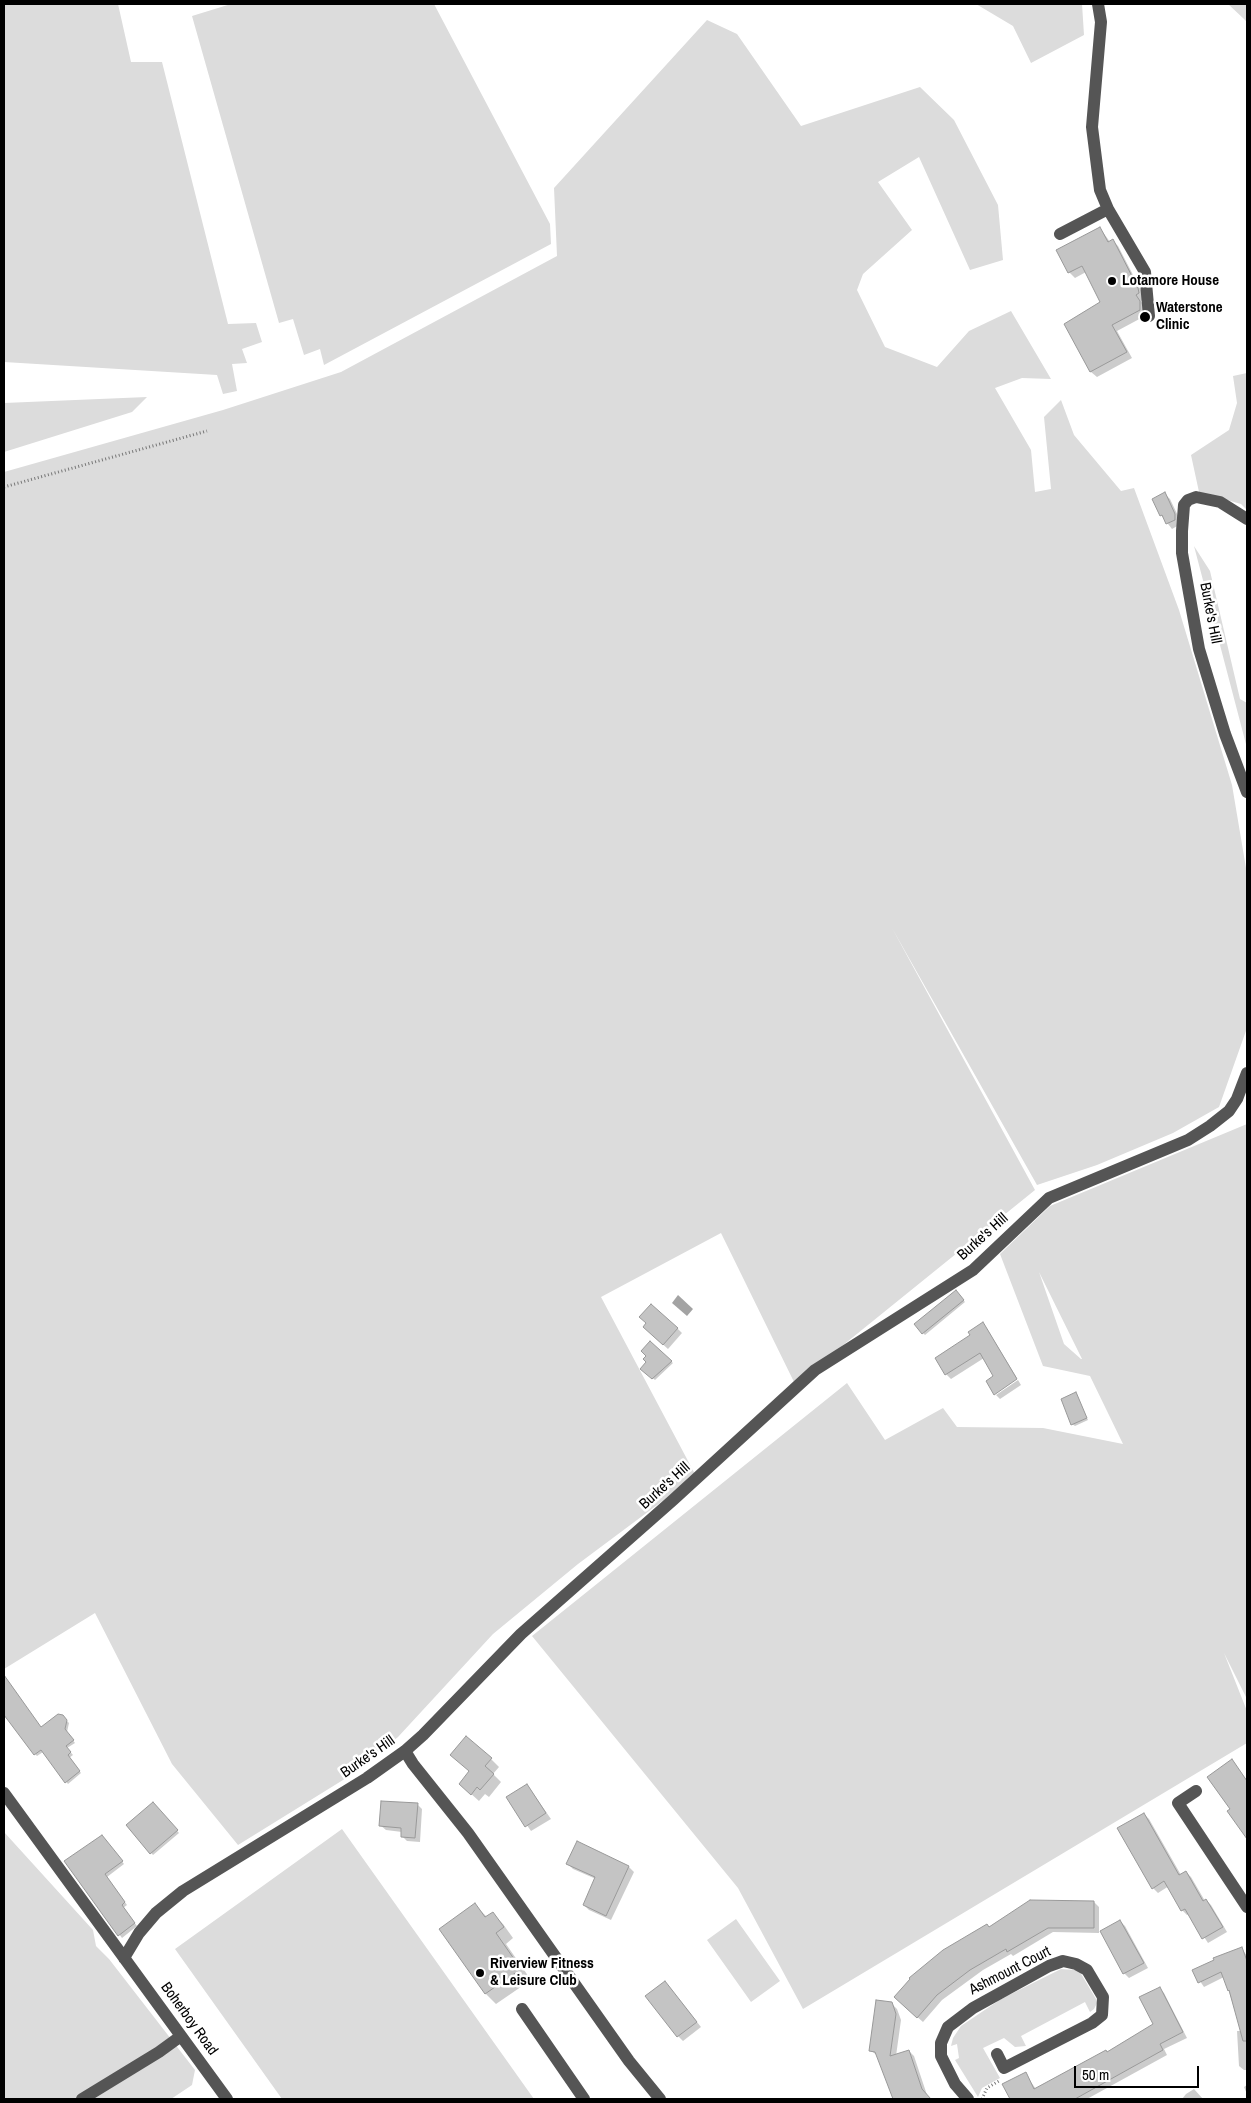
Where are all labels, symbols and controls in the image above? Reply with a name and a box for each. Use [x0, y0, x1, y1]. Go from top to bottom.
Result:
place label: Lotamore House [1122, 272, 1219, 290]
marker: Lotamore House [1106, 275, 1118, 287]
place label: Waterstone Clinic [1156, 299, 1223, 334]
marker: Waterstone Clinic [1138, 310, 1152, 324]
street label: Burke's Hill [1195, 581, 1225, 645]
street label: Burke's Hill [954, 1210, 1012, 1264]
street label: Burke's Hill [636, 1459, 694, 1513]
street label: Burke's Hill [338, 1732, 398, 1782]
street label: Ashmount Court [966, 1943, 1054, 1999]
place label: Riverview Fitness & Leisure Club [490, 1955, 594, 1990]
marker: Riverview Fitness & Leisure Club [474, 1967, 486, 1979]
street label: Boherboy Road [157, 1979, 221, 2059]
scale bar [1076, 2056, 1201, 2088]
text: 50 m [1082, 2064, 1109, 2085]

